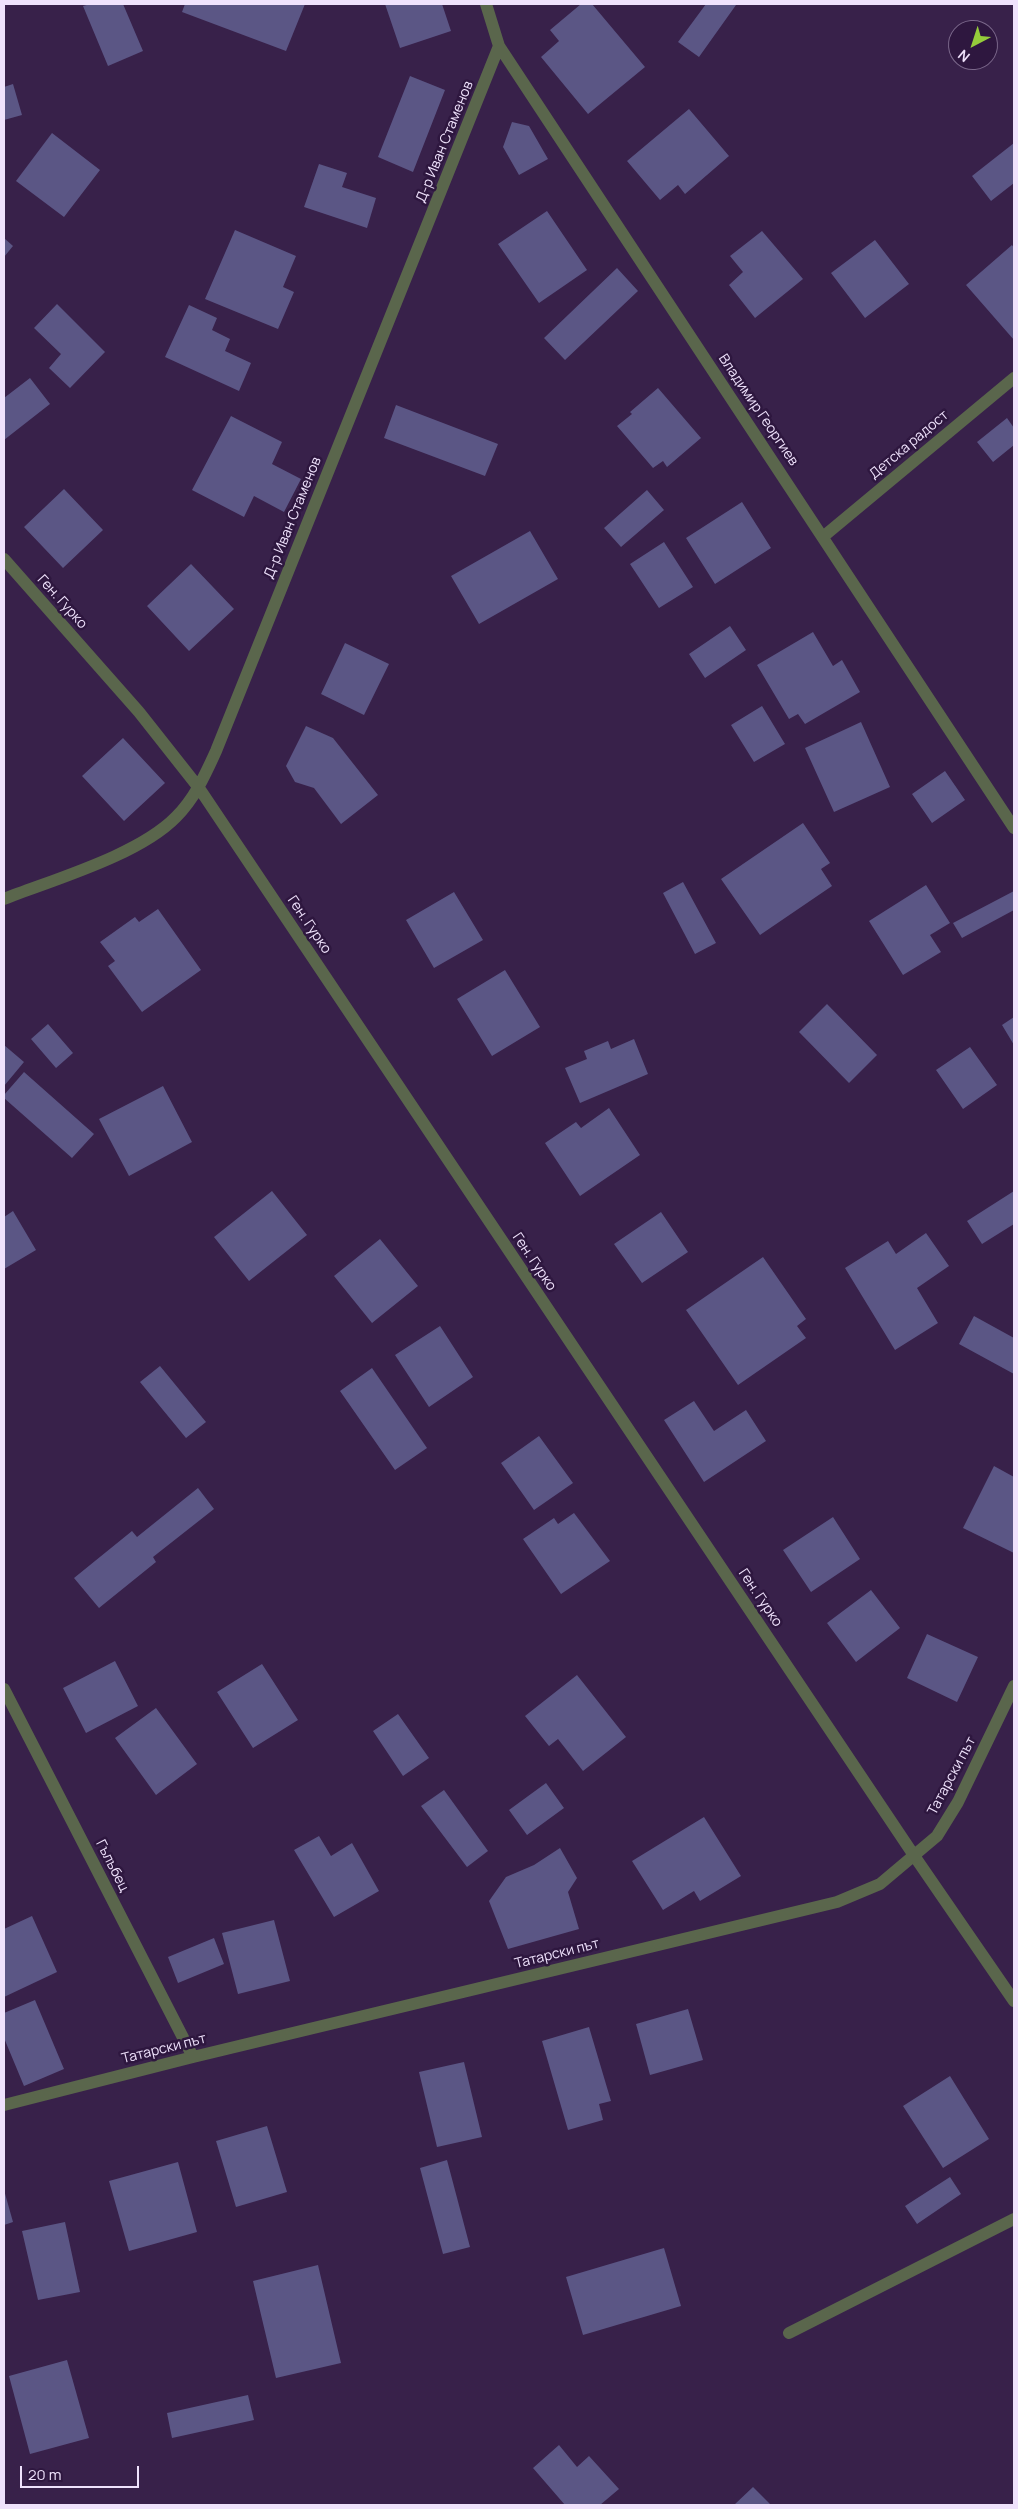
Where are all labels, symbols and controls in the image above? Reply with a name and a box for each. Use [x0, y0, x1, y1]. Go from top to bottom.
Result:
north arrow [948, 20, 998, 70]
text: N [954, 46, 974, 67]
street label: Д-р Иван Стаменов [413, 79, 477, 205]
street label: Владимир Георгиев [714, 351, 802, 469]
street label: Детска радост [866, 407, 952, 483]
street label: Д-р Иван Стаменов [261, 455, 325, 581]
street label: Ген. Гурко [34, 572, 90, 632]
street label: Ген. Гурко [283, 893, 335, 957]
street label: Ген. Гурко [508, 1230, 560, 1294]
street label: Ген. Гурко [734, 1566, 786, 1630]
street label: Татарски път [924, 1734, 980, 1818]
street label: Гълъбец [92, 1837, 132, 1895]
street label: Татарски път [513, 1935, 601, 1973]
street label: Татарски път [120, 2030, 208, 2068]
scale bar [22, 2456, 141, 2488]
text: 20 m [28, 2464, 61, 2485]

